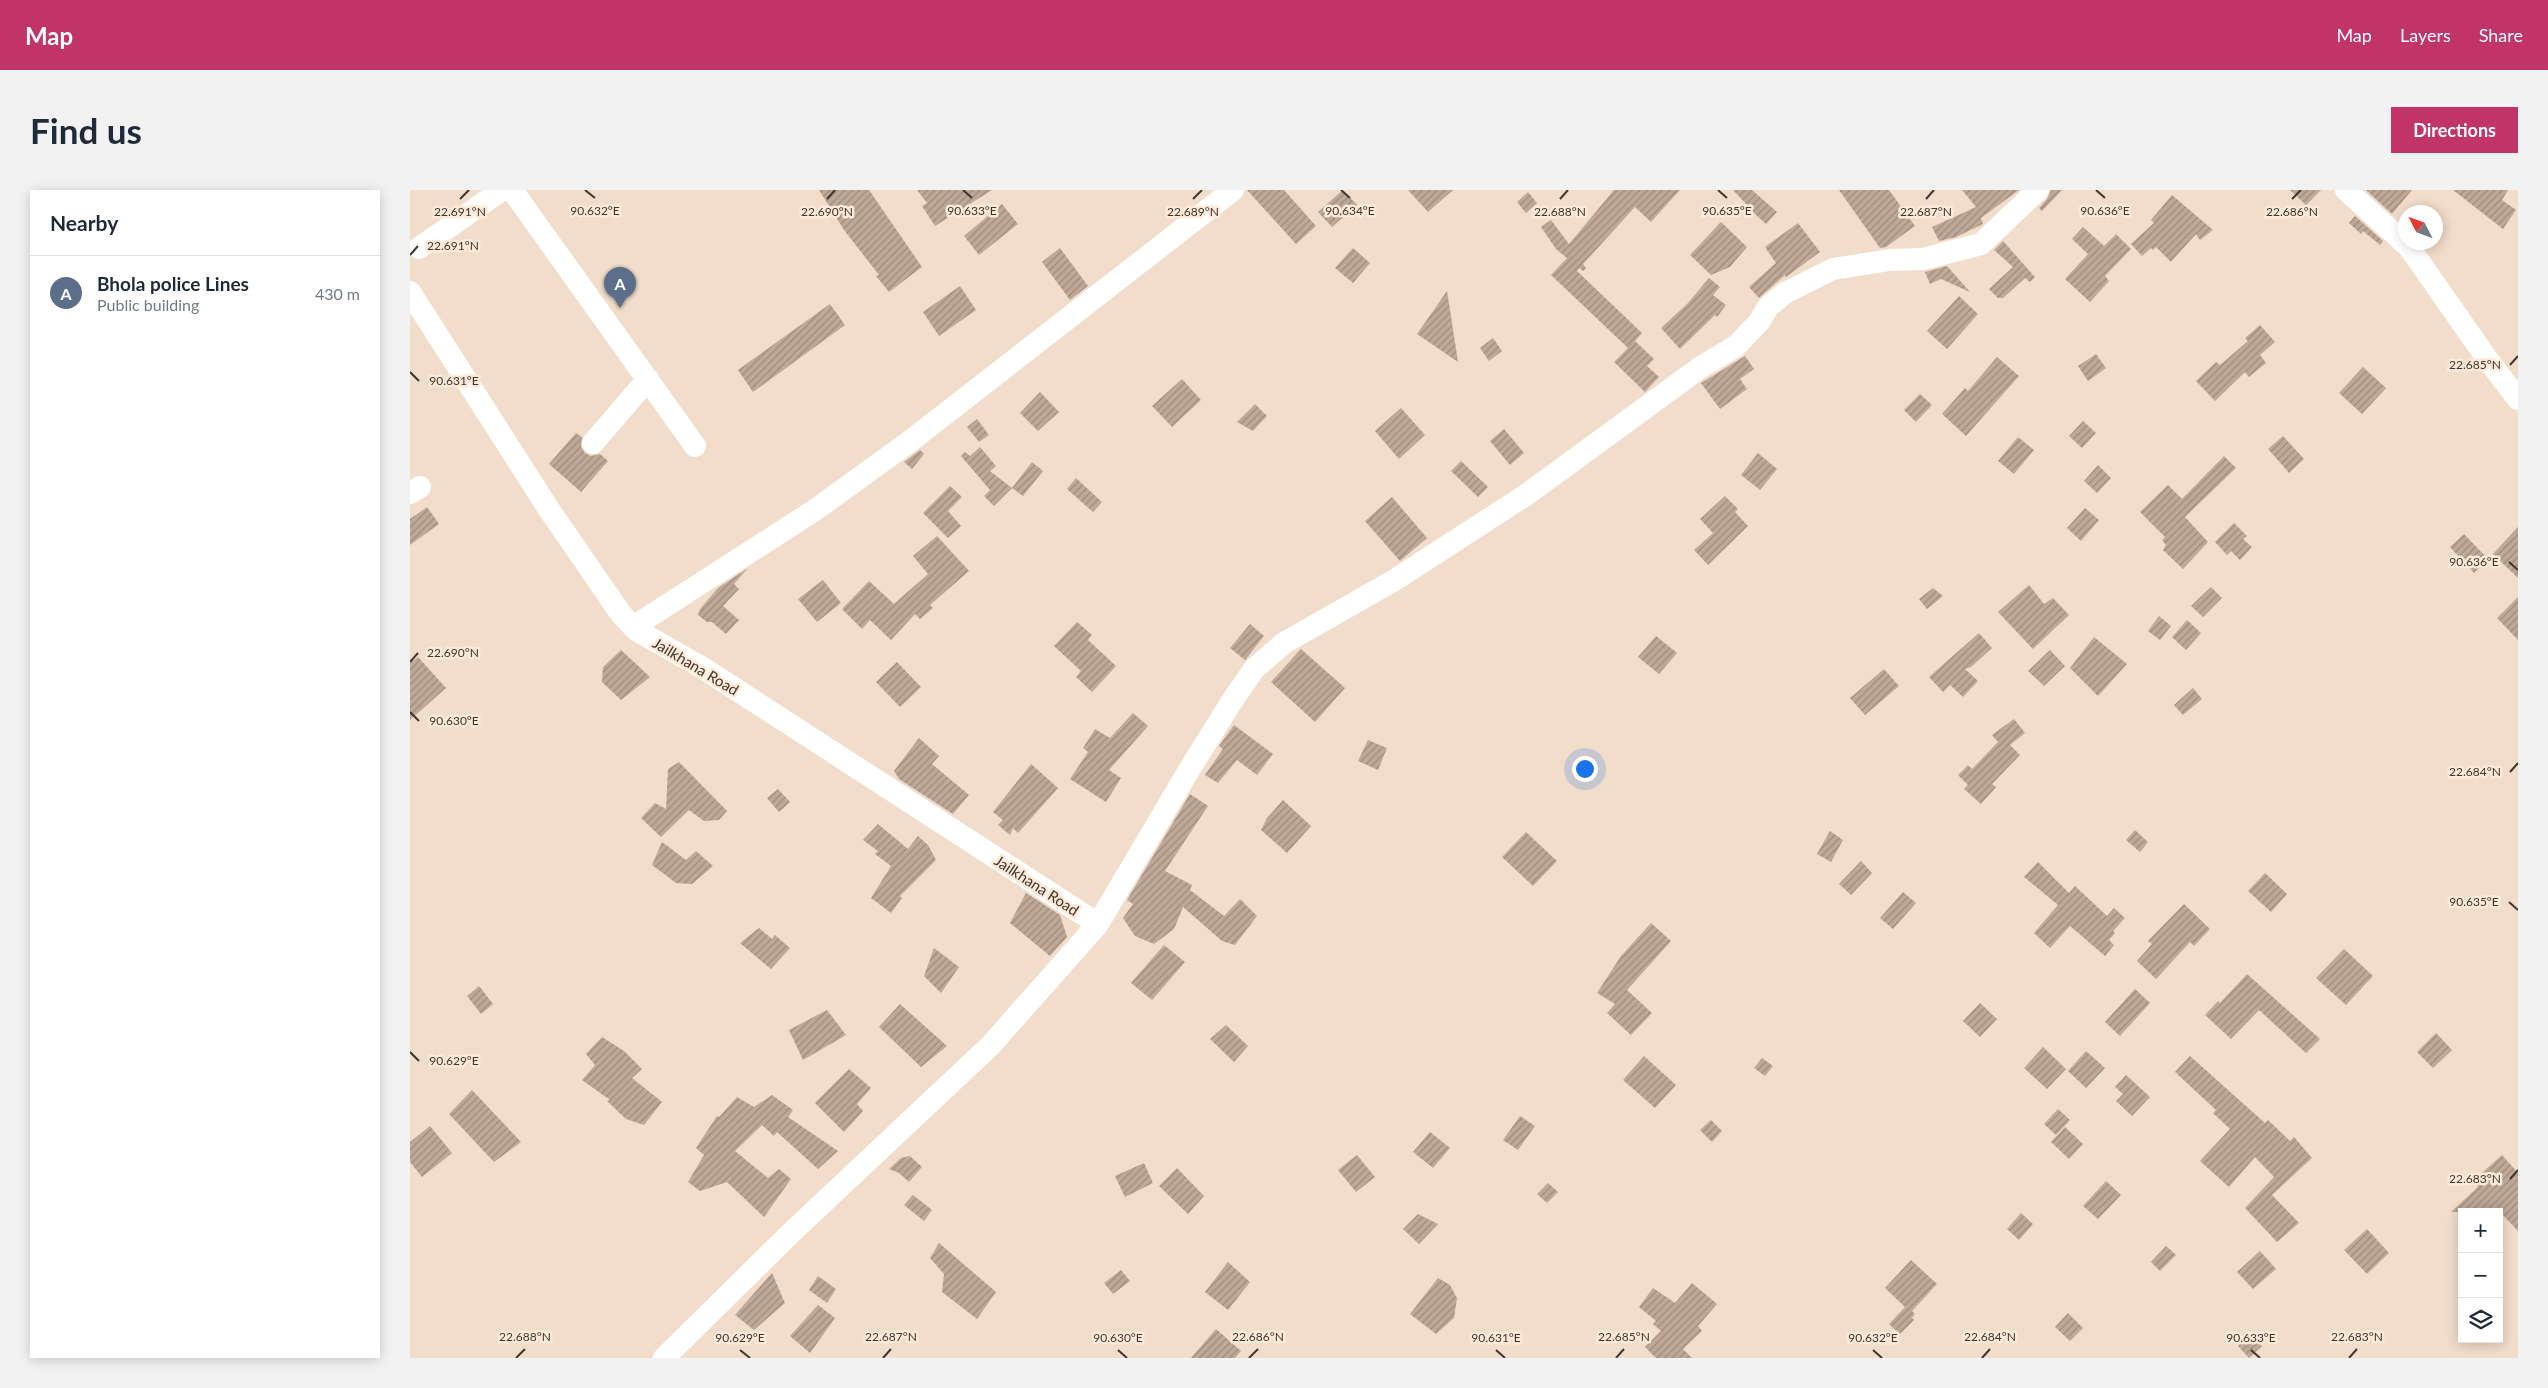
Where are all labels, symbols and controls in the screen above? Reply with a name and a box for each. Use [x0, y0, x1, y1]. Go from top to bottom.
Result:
text: Map [25, 21, 73, 50]
text: Map [2336, 24, 2372, 46]
text: Layers [2400, 24, 2451, 46]
text: Share [2479, 24, 2523, 46]
button: Directions [2391, 107, 2518, 153]
text: Find us [30, 109, 142, 151]
text: 90.632°E [570, 203, 620, 218]
text: 90.633°E [947, 203, 997, 218]
text: 90.634°E [1325, 203, 1375, 218]
text: 90.635°E [1702, 203, 1752, 218]
text: 90.636°E [2080, 203, 2130, 218]
text: 22.691°N [434, 204, 486, 219]
text: 22.690°N [801, 204, 853, 219]
text: 22.689°N [1167, 204, 1219, 219]
text: 22.688°N [1534, 204, 1586, 219]
text: 22.687°N [1900, 204, 1952, 219]
text: 22.686°N [2266, 204, 2318, 219]
north arrow [2398, 205, 2443, 250]
text: Nearby [50, 210, 118, 235]
text: 22.691°N [427, 238, 479, 253]
pin: A [604, 267, 636, 308]
text: Bhola police Lines [97, 272, 249, 295]
text: A [60, 284, 72, 303]
text: 430 m [315, 284, 360, 303]
text: Public building [97, 295, 199, 314]
text: 22.685°N [2449, 357, 2501, 372]
text: 90.631°E [429, 373, 479, 388]
text: 90.636°E [2449, 554, 2499, 569]
street label: Jailkhana Road [650, 633, 742, 699]
text: 22.690°N [427, 645, 479, 660]
text: 90.630°E [429, 713, 479, 728]
your location [1572, 756, 1598, 782]
text: 22.684°N [2449, 764, 2501, 779]
street label: Jailkhana Road [991, 851, 1083, 919]
text: 90.635°E [2449, 894, 2499, 909]
text: 90.629°E [429, 1053, 479, 1068]
text: 22.683°N [2449, 1171, 2501, 1186]
map controls [2458, 1208, 2503, 1343]
button: + [2458, 1208, 2503, 1253]
button: − [2458, 1253, 2503, 1298]
button: layers [2458, 1298, 2503, 1343]
text: 22.688°N [499, 1329, 551, 1344]
text: 22.687°N [865, 1329, 917, 1344]
text: 22.686°N [1232, 1329, 1284, 1344]
text: 22.685°N [1598, 1329, 1650, 1344]
text: 22.684°N [1964, 1329, 2016, 1344]
text: 22.683°N [2331, 1329, 2383, 1344]
text: 90.629°E [715, 1330, 765, 1345]
text: 90.630°E [1093, 1330, 1143, 1345]
text: 90.631°E [1471, 1330, 1521, 1345]
text: 90.632°E [1848, 1330, 1898, 1345]
text: 90.633°E [2226, 1330, 2276, 1345]

